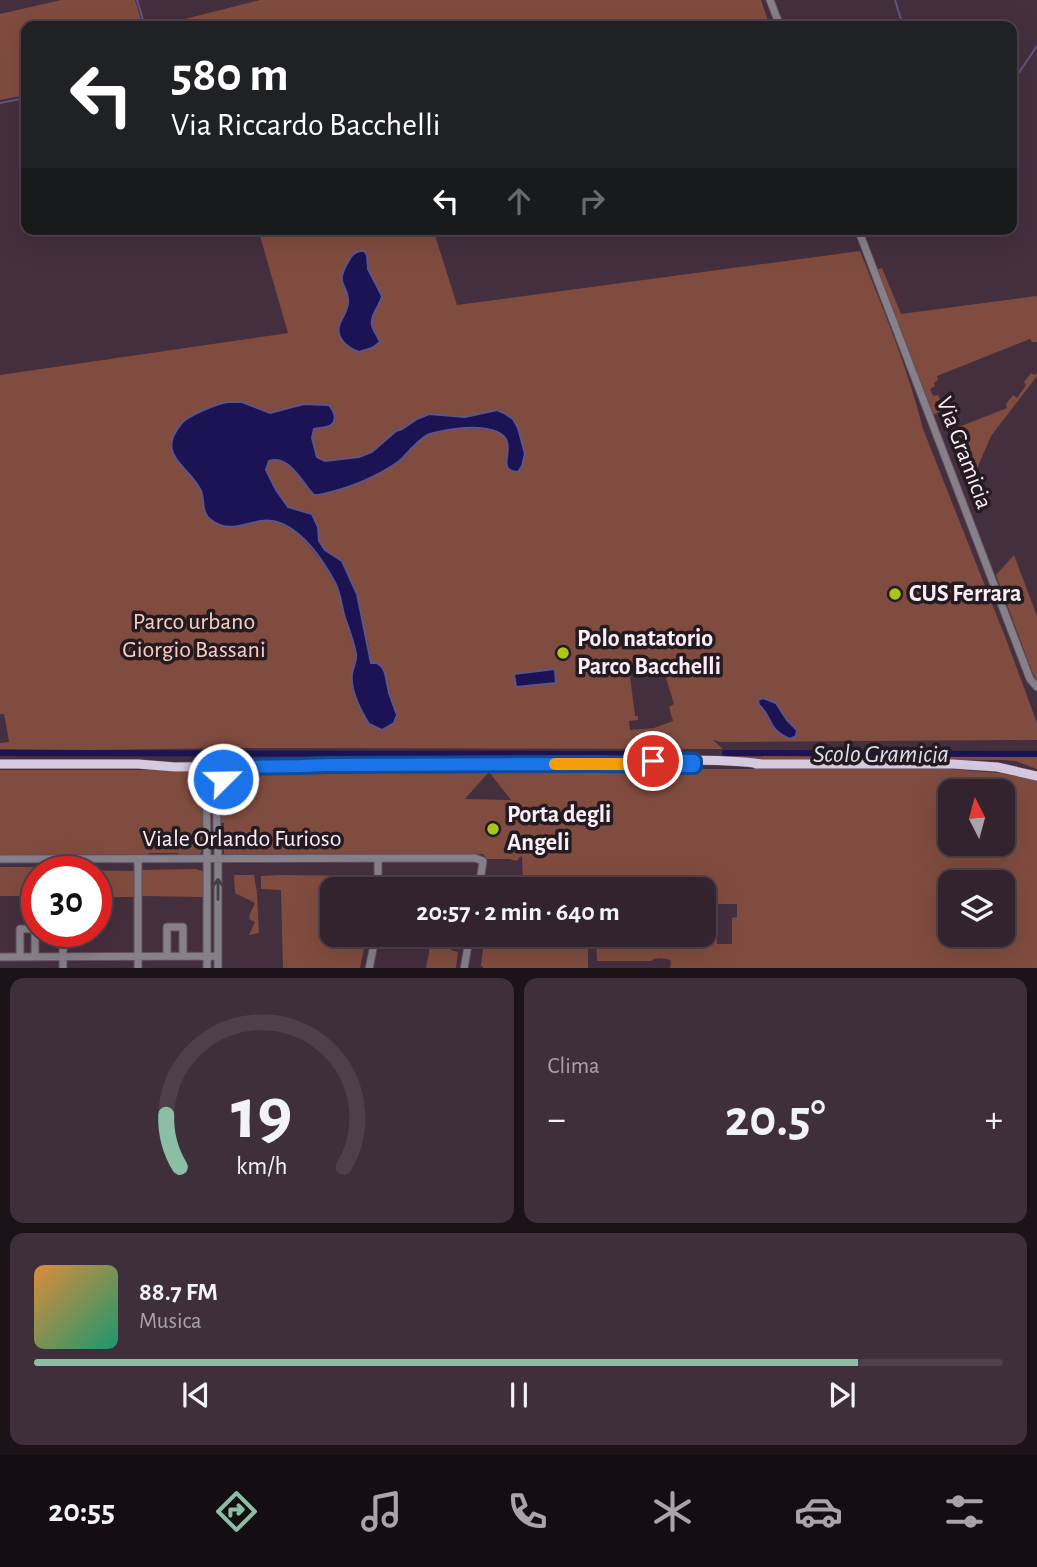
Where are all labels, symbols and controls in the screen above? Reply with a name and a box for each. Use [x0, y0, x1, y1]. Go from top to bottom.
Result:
icon: left [56, 49, 147, 140]
text: 580 m [171, 51, 289, 100]
text: Via Riccardo Bacchelli [171, 109, 441, 141]
icon: left [427, 182, 465, 220]
icon: ahead [500, 182, 538, 220]
icon: right [573, 182, 611, 220]
street label: Via Gramicia [932, 394, 996, 512]
place label: CUS Ferrara [909, 582, 1021, 606]
marker: CUS Ferrara [887, 586, 903, 602]
park label: Parco urbano Giorgio Bassani [122, 610, 266, 662]
place label: Polo natatorio Parco Bacchelli [577, 627, 721, 679]
marker: Polo natatorio Parco Bacchelli [555, 645, 571, 661]
pin [623, 731, 683, 791]
water label: Scolo Gramicia [813, 741, 949, 767]
position arrow [186, 742, 260, 816]
icon: arrive [634, 742, 672, 780]
north arrow [938, 779, 1015, 856]
map controls [938, 779, 1015, 947]
place label: Porta degli Angeli [507, 803, 611, 855]
marker: Porta degli Angeli [485, 821, 501, 837]
street label: Viale Orlando Furioso [142, 827, 342, 851]
speed limit sign: 30 [21, 856, 112, 947]
button: layers [938, 870, 1015, 947]
one-way arrow [211, 878, 225, 901]
text: 20:57 · 2 min · 640 m [416, 899, 620, 925]
text: Clima [548, 1055, 600, 1078]
text: 19 [231, 1079, 292, 1152]
text: 20.5° [725, 1093, 826, 1145]
text: − [548, 1101, 566, 1139]
text: + [985, 1101, 1003, 1139]
text: km/h [236, 1153, 288, 1178]
text: 88.7 FM [139, 1279, 218, 1305]
text: Musica [139, 1310, 202, 1333]
icon: previous [177, 1376, 215, 1414]
icon: pause [500, 1376, 538, 1414]
icon: next [823, 1376, 861, 1414]
icon: directions [212, 1487, 261, 1536]
icon: music [357, 1487, 406, 1536]
icon: phone [503, 1487, 552, 1536]
icon: climate [648, 1487, 697, 1536]
icon: car [794, 1487, 843, 1536]
icon: filters [940, 1487, 989, 1536]
text: 20:55 [48, 1495, 115, 1527]

